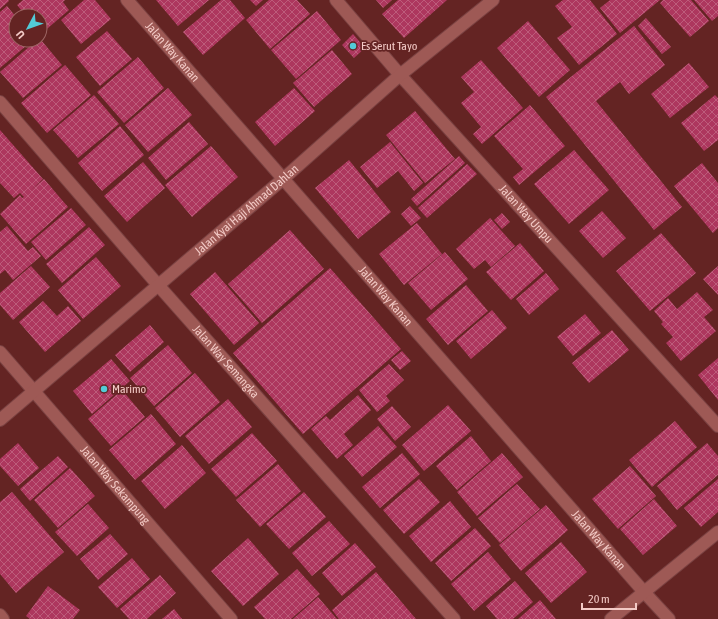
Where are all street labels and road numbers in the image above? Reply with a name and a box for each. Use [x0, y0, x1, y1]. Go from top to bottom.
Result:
street label: Jalan Way Kanan [143, 19, 202, 85]
street label: Jalan Kyai Haji Ahmad Dahlan [192, 162, 301, 258]
street label: Jalan Way Umpu [496, 182, 556, 246]
street label: Jalan Way Kanan [356, 263, 415, 329]
street label: Jalan Way Semangka [190, 322, 262, 401]
street label: Jalan Way Sekampung [78, 443, 153, 528]
street label: Jalan Way Kanan [569, 507, 628, 573]

